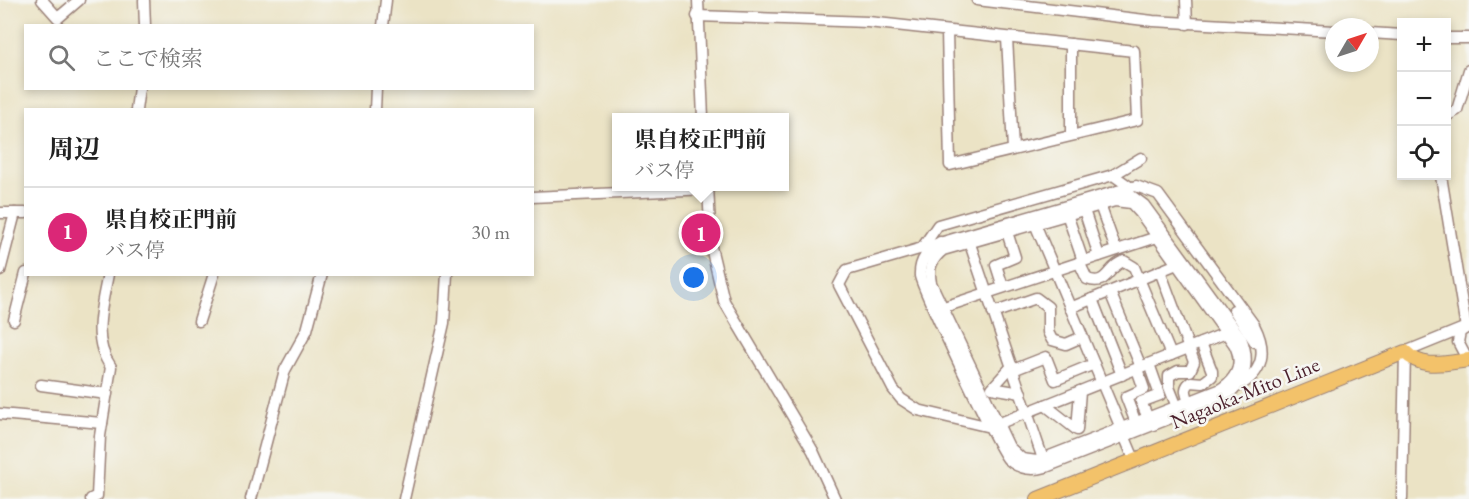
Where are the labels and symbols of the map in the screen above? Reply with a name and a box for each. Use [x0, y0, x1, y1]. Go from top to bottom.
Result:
north arrow [1325, 18, 1379, 72]
pin: 1 [682, 210, 720, 256]
your location [679, 263, 708, 292]
street label: Nagaoka-Mito Line [1166, 350, 1323, 435]

